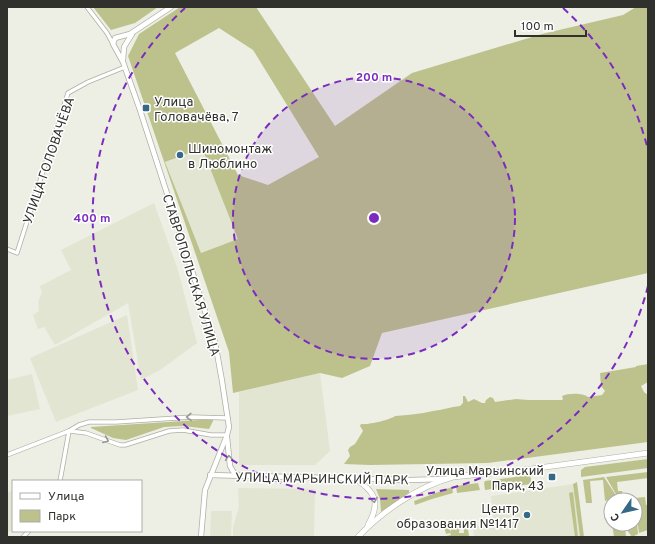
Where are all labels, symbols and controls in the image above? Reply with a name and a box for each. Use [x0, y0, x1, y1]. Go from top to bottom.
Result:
scale bar [515, 12, 586, 38]
text: 100 m [521, 19, 554, 35]
text: 200 m [356, 70, 392, 86]
street label: УЛИЦА ГОЛОВАЧЁВА [19, 94, 79, 226]
place label: Улица Головачёва, 7 [154, 95, 239, 126]
marker: Улица Головачёва, 7 [141, 103, 151, 113]
place label: Шиномонтаж в Люблино [188, 142, 272, 173]
marker: Шиномонтаж в Люблино [175, 150, 185, 160]
street label: СТАВРОПОЛЬСКАЯ УЛИЦА [158, 193, 222, 359]
text: 400 m [73, 211, 111, 227]
centre of rings [367, 211, 381, 225]
one-way arrow [186, 413, 192, 422]
one-way arrow [103, 436, 110, 444]
one-way arrow [225, 455, 234, 461]
place label: Улица Марьинский Парк, 43 [426, 464, 544, 495]
street label: УЛИЦА МАРЬИНСКИЙ ПАРК [235, 468, 409, 490]
marker: Улица Марьинский Парк, 43 [547, 472, 557, 482]
legend [12, 480, 142, 532]
text: Улица [48, 489, 84, 505]
north arrow [603, 492, 643, 532]
one-way arrow [369, 497, 378, 504]
place label: Центр образования №1417 [396, 502, 519, 533]
text: Парк [48, 509, 76, 525]
marker: Центр образования №1417 [522, 510, 532, 520]
text: С [608, 510, 623, 524]

